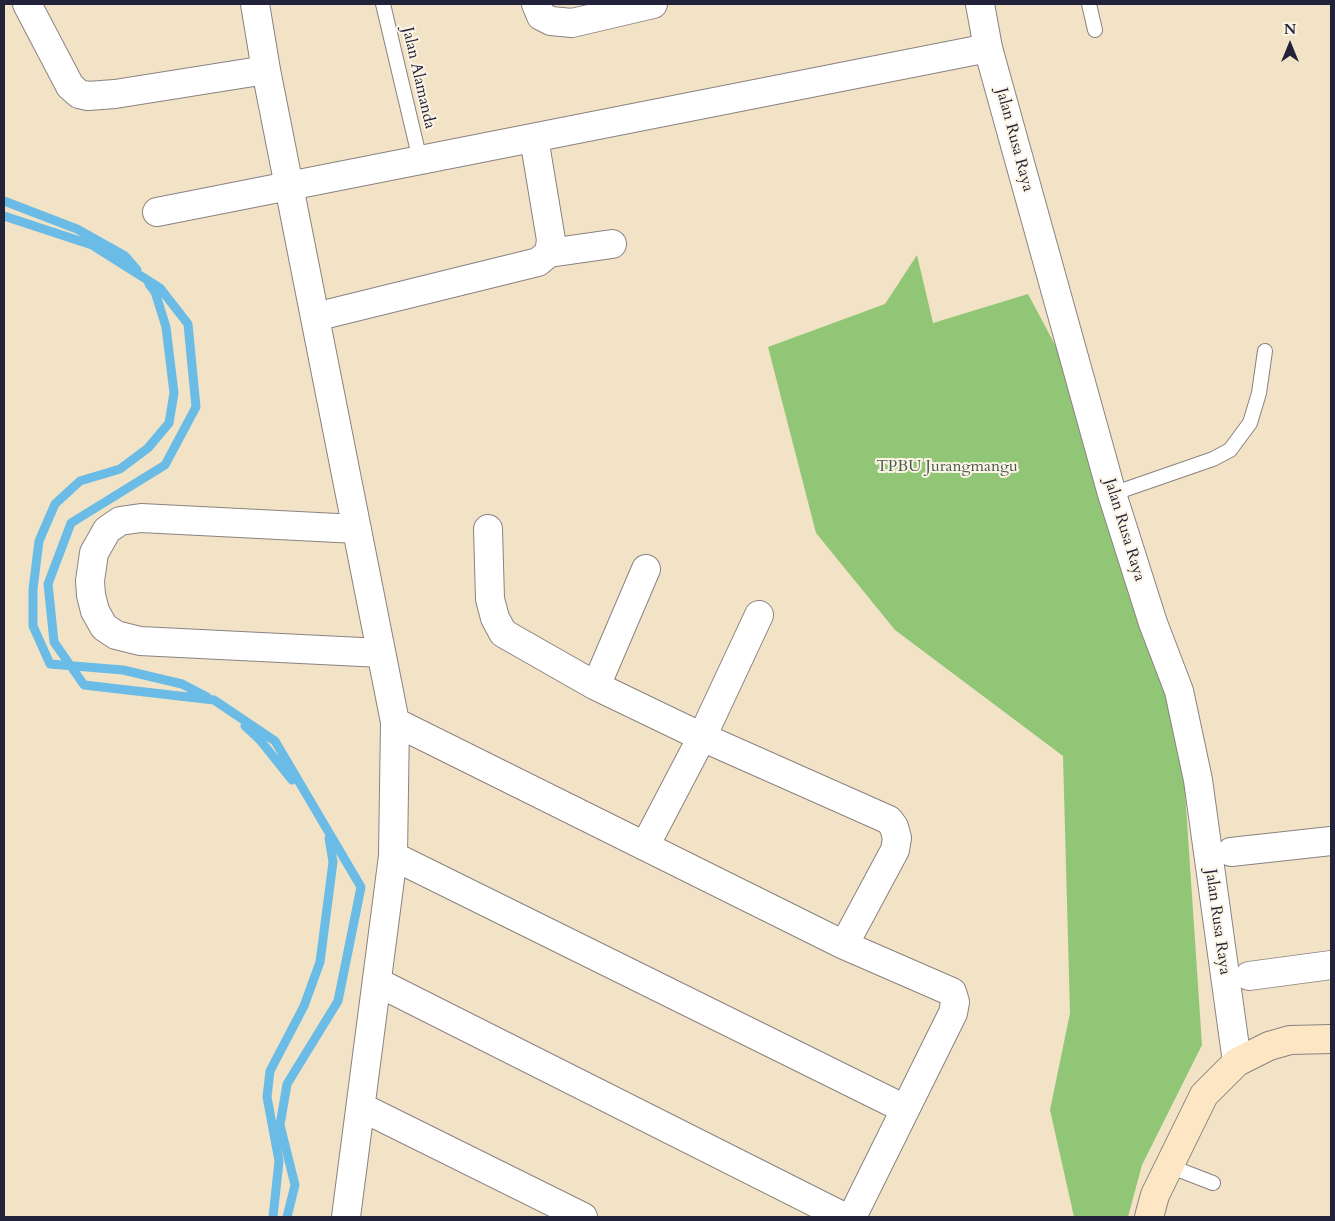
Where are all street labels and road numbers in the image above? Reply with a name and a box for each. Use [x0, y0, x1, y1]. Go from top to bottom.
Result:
street label: Jalan Alamanda [397, 25, 439, 131]
street label: Jalan Rusa Raya [991, 86, 1037, 194]
street label: Jalan Rusa Raya [1099, 476, 1149, 584]
street label: Jalan Rusa Raya [1200, 868, 1234, 976]

